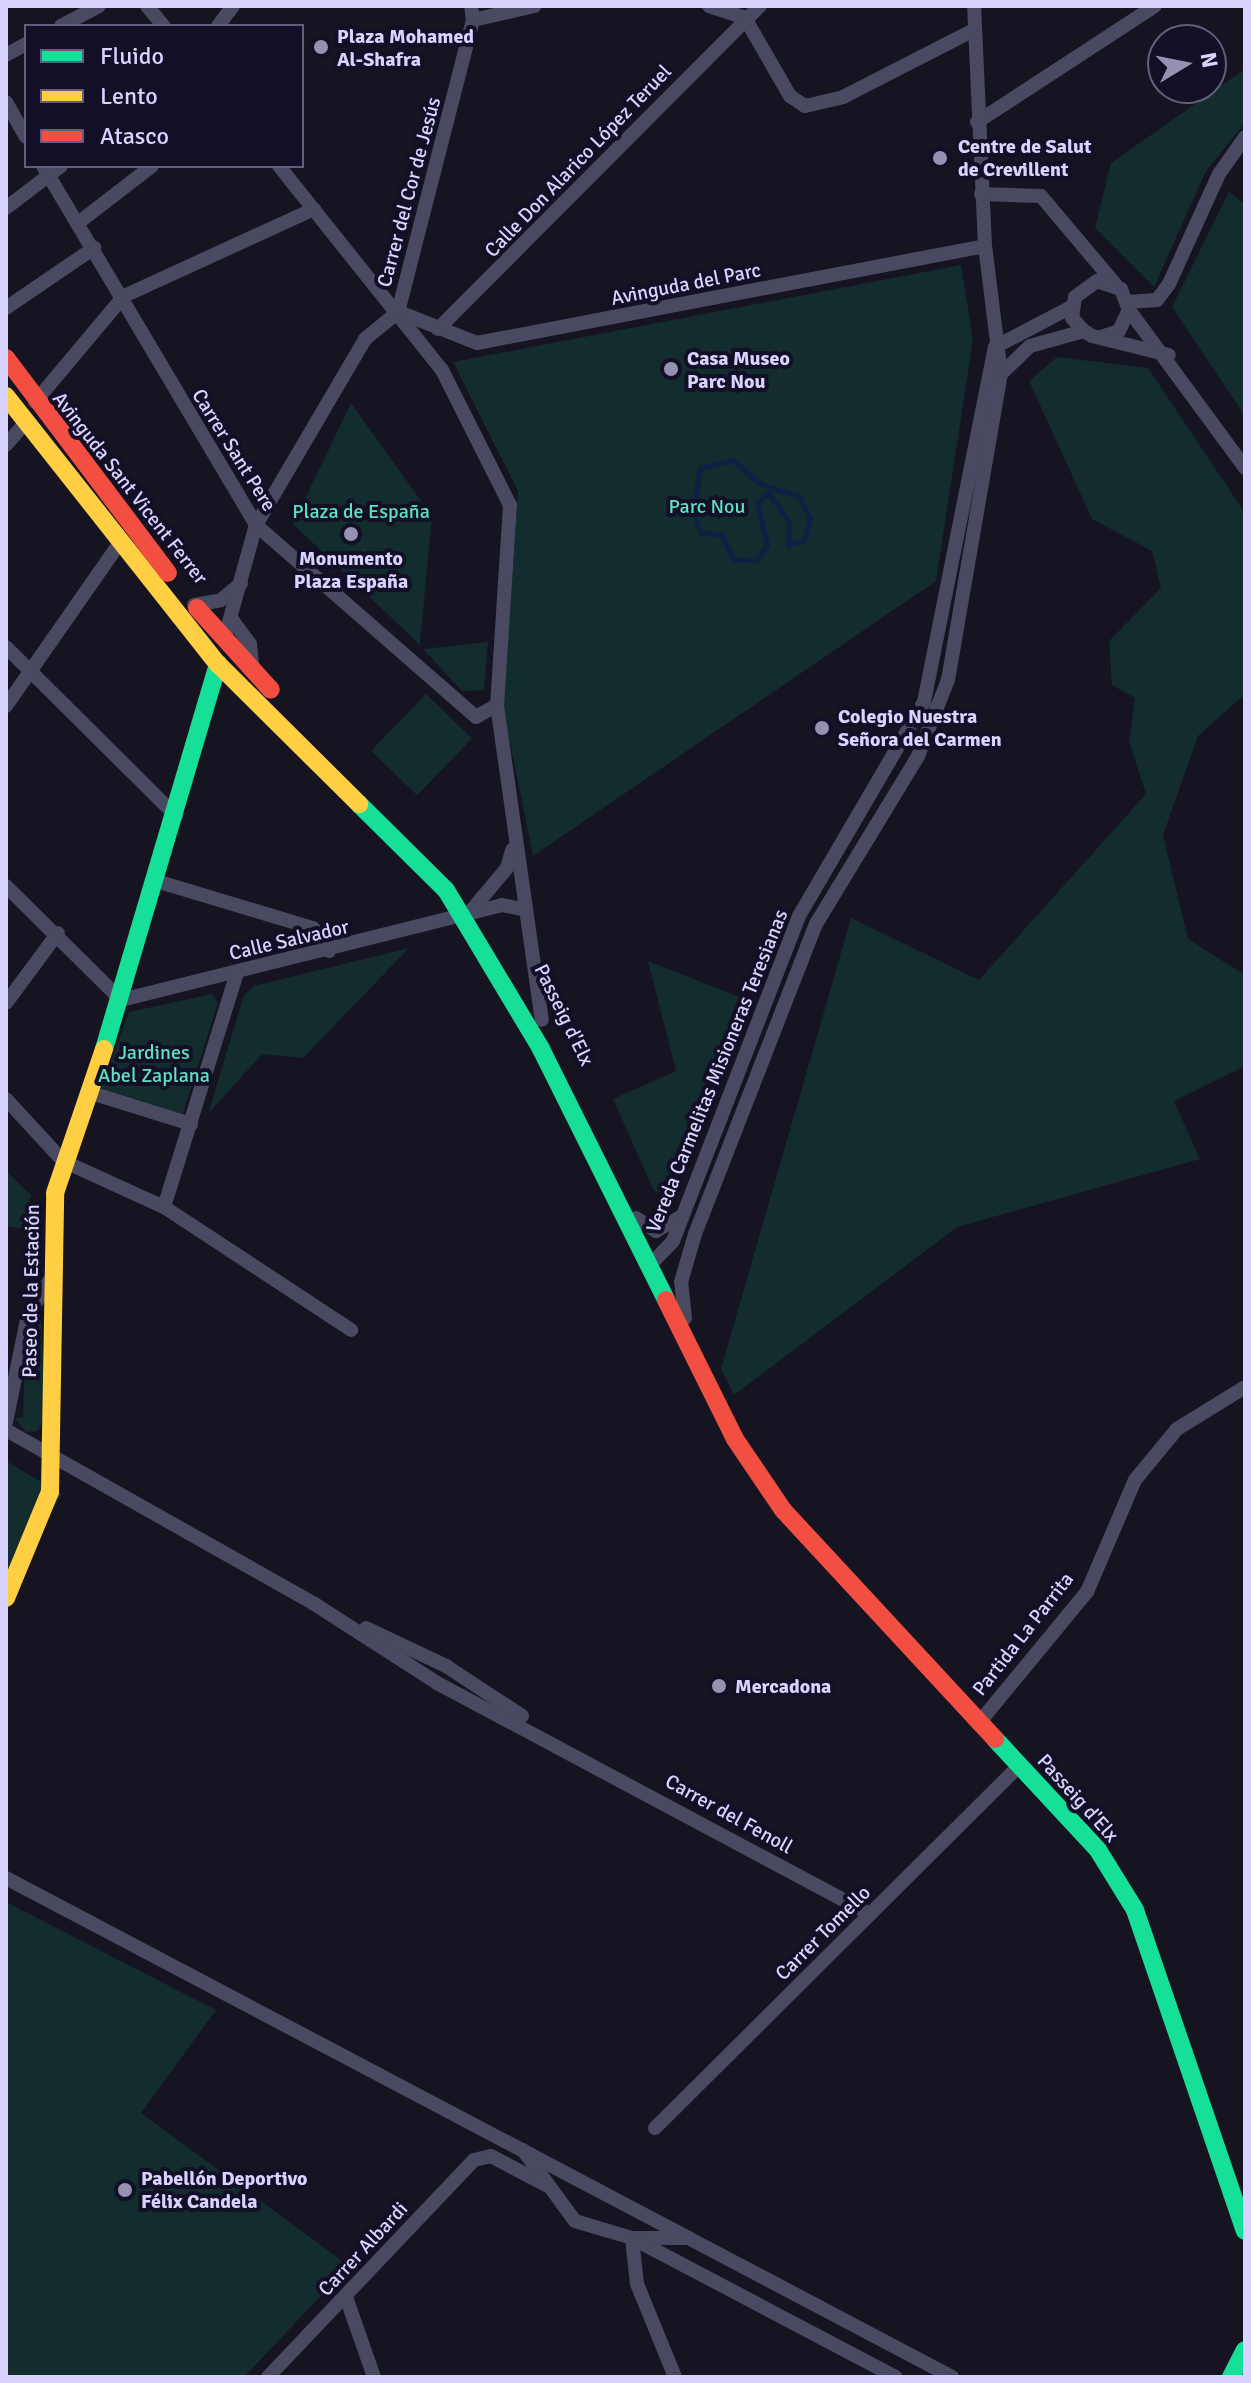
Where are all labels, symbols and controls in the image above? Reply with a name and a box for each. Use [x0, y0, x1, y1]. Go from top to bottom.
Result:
legend [24, 24, 304, 168]
place label: Plaza Mohamed Al-Shafra [337, 24, 474, 71]
north arrow [1147, 24, 1227, 104]
marker: Plaza Mohamed Al-Shafra [312, 38, 330, 56]
text: Fluido [100, 41, 164, 71]
text: N [1195, 50, 1224, 70]
street label: Calle Don Alarico López Teruel [480, 60, 676, 262]
text: Lento [100, 81, 158, 111]
street label: Carrer del Cor de Jesús [372, 94, 446, 290]
text: Atasco [100, 121, 169, 151]
place label: Centre de Salut de Crevillent [958, 134, 1091, 181]
marker: Centre de Salut de Crevillent [929, 147, 951, 169]
street label: Avinguda del Parc [609, 258, 763, 310]
place label: Casa Museo Parc Nou [687, 346, 790, 393]
marker: Casa Museo Parc Nou [662, 360, 680, 378]
street label: Carrer Sant Pere [187, 384, 281, 516]
street label: Avinguda Sant Vicent Ferrer [47, 387, 213, 589]
park label: Parc Nou [669, 494, 745, 518]
park label: Plaza de España [292, 499, 430, 523]
marker: Monumento Plaza España [342, 525, 360, 543]
place label: Monumento Plaza España [294, 546, 408, 593]
place label: Colegio Nuestra Señora del Carmen [838, 704, 1002, 751]
marker: Colegio Nuestra Señora del Carmen [813, 719, 831, 737]
street label: Vereda Carmelitas Misioneras Teresianas [641, 906, 793, 1236]
street label: Calle Salvador [227, 915, 351, 965]
street label: Passeig d'Elx [529, 960, 599, 1070]
park label: Jardines Abel Zaplana [98, 1040, 210, 1087]
street label: Paseo de la Estación [17, 1204, 45, 1378]
street label: Partida La Parrita [967, 1568, 1079, 1700]
place label: Mercadona [735, 1674, 831, 1698]
marker: Mercadona [710, 1677, 728, 1695]
street label: Passeig d'Elx [1032, 1749, 1124, 1847]
street label: Carrer del Fenoll [661, 1769, 797, 1859]
street label: Carrer Tomello [771, 1881, 875, 1985]
place label: Pabellón Deportivo Félix Candela [141, 2166, 308, 2213]
marker: Pabellón Deportivo Félix Candela [116, 2181, 134, 2199]
street label: Carrer Albardi [313, 2197, 413, 2301]

